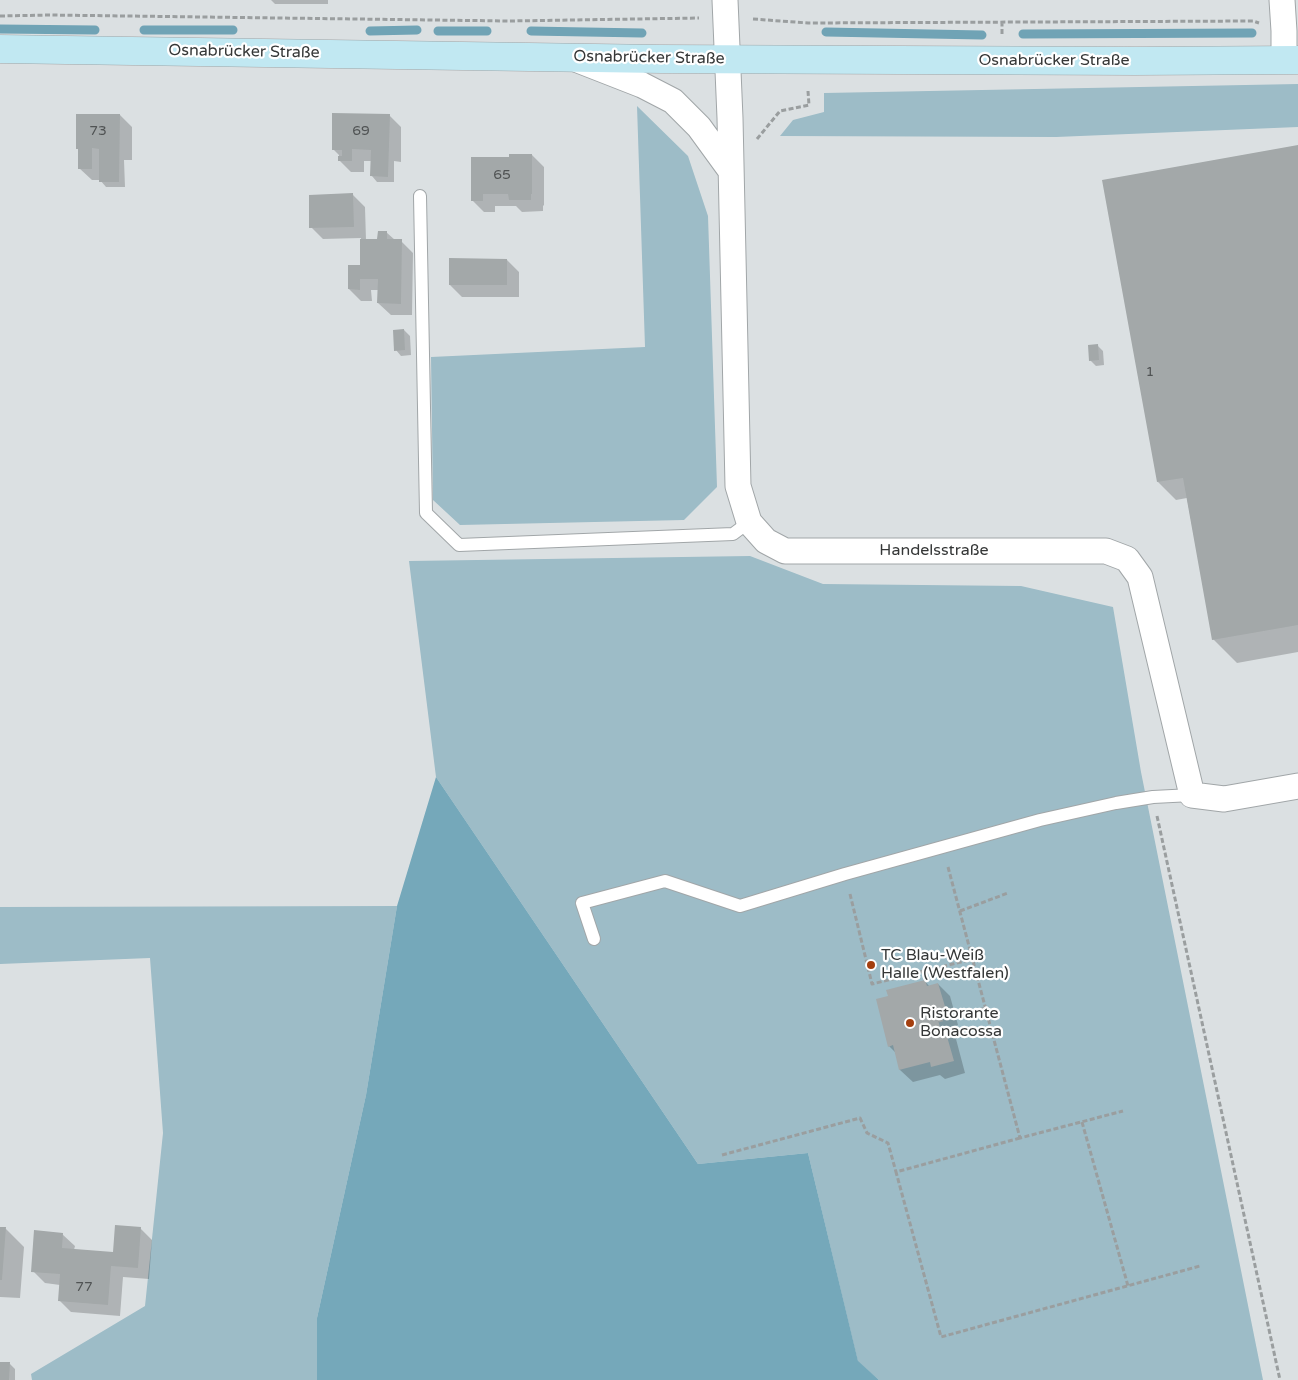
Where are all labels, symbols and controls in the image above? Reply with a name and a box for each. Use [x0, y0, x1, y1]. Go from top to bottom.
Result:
street label: Osnabrücker Straße [168, 41, 320, 63]
street label: Osnabrücker Straße [573, 47, 725, 69]
street label: Osnabrücker Straße [978, 51, 1130, 71]
house number: 73 [89, 123, 107, 139]
house number: 69 [352, 123, 370, 139]
house number: 65 [493, 167, 511, 183]
house number: 1 [1146, 364, 1154, 380]
street label: Handelsstraße [879, 541, 989, 561]
place label: TC Blau-Weiß Halle (Westfalen) [881, 946, 1009, 984]
marker: TC Blau-Weiß Halle (Westfalen) [865, 959, 877, 971]
place label: Ristorante Bonacossa [920, 1004, 1002, 1042]
marker: Ristorante Bonacossa [904, 1017, 916, 1029]
house number: 77 [75, 1279, 93, 1295]

